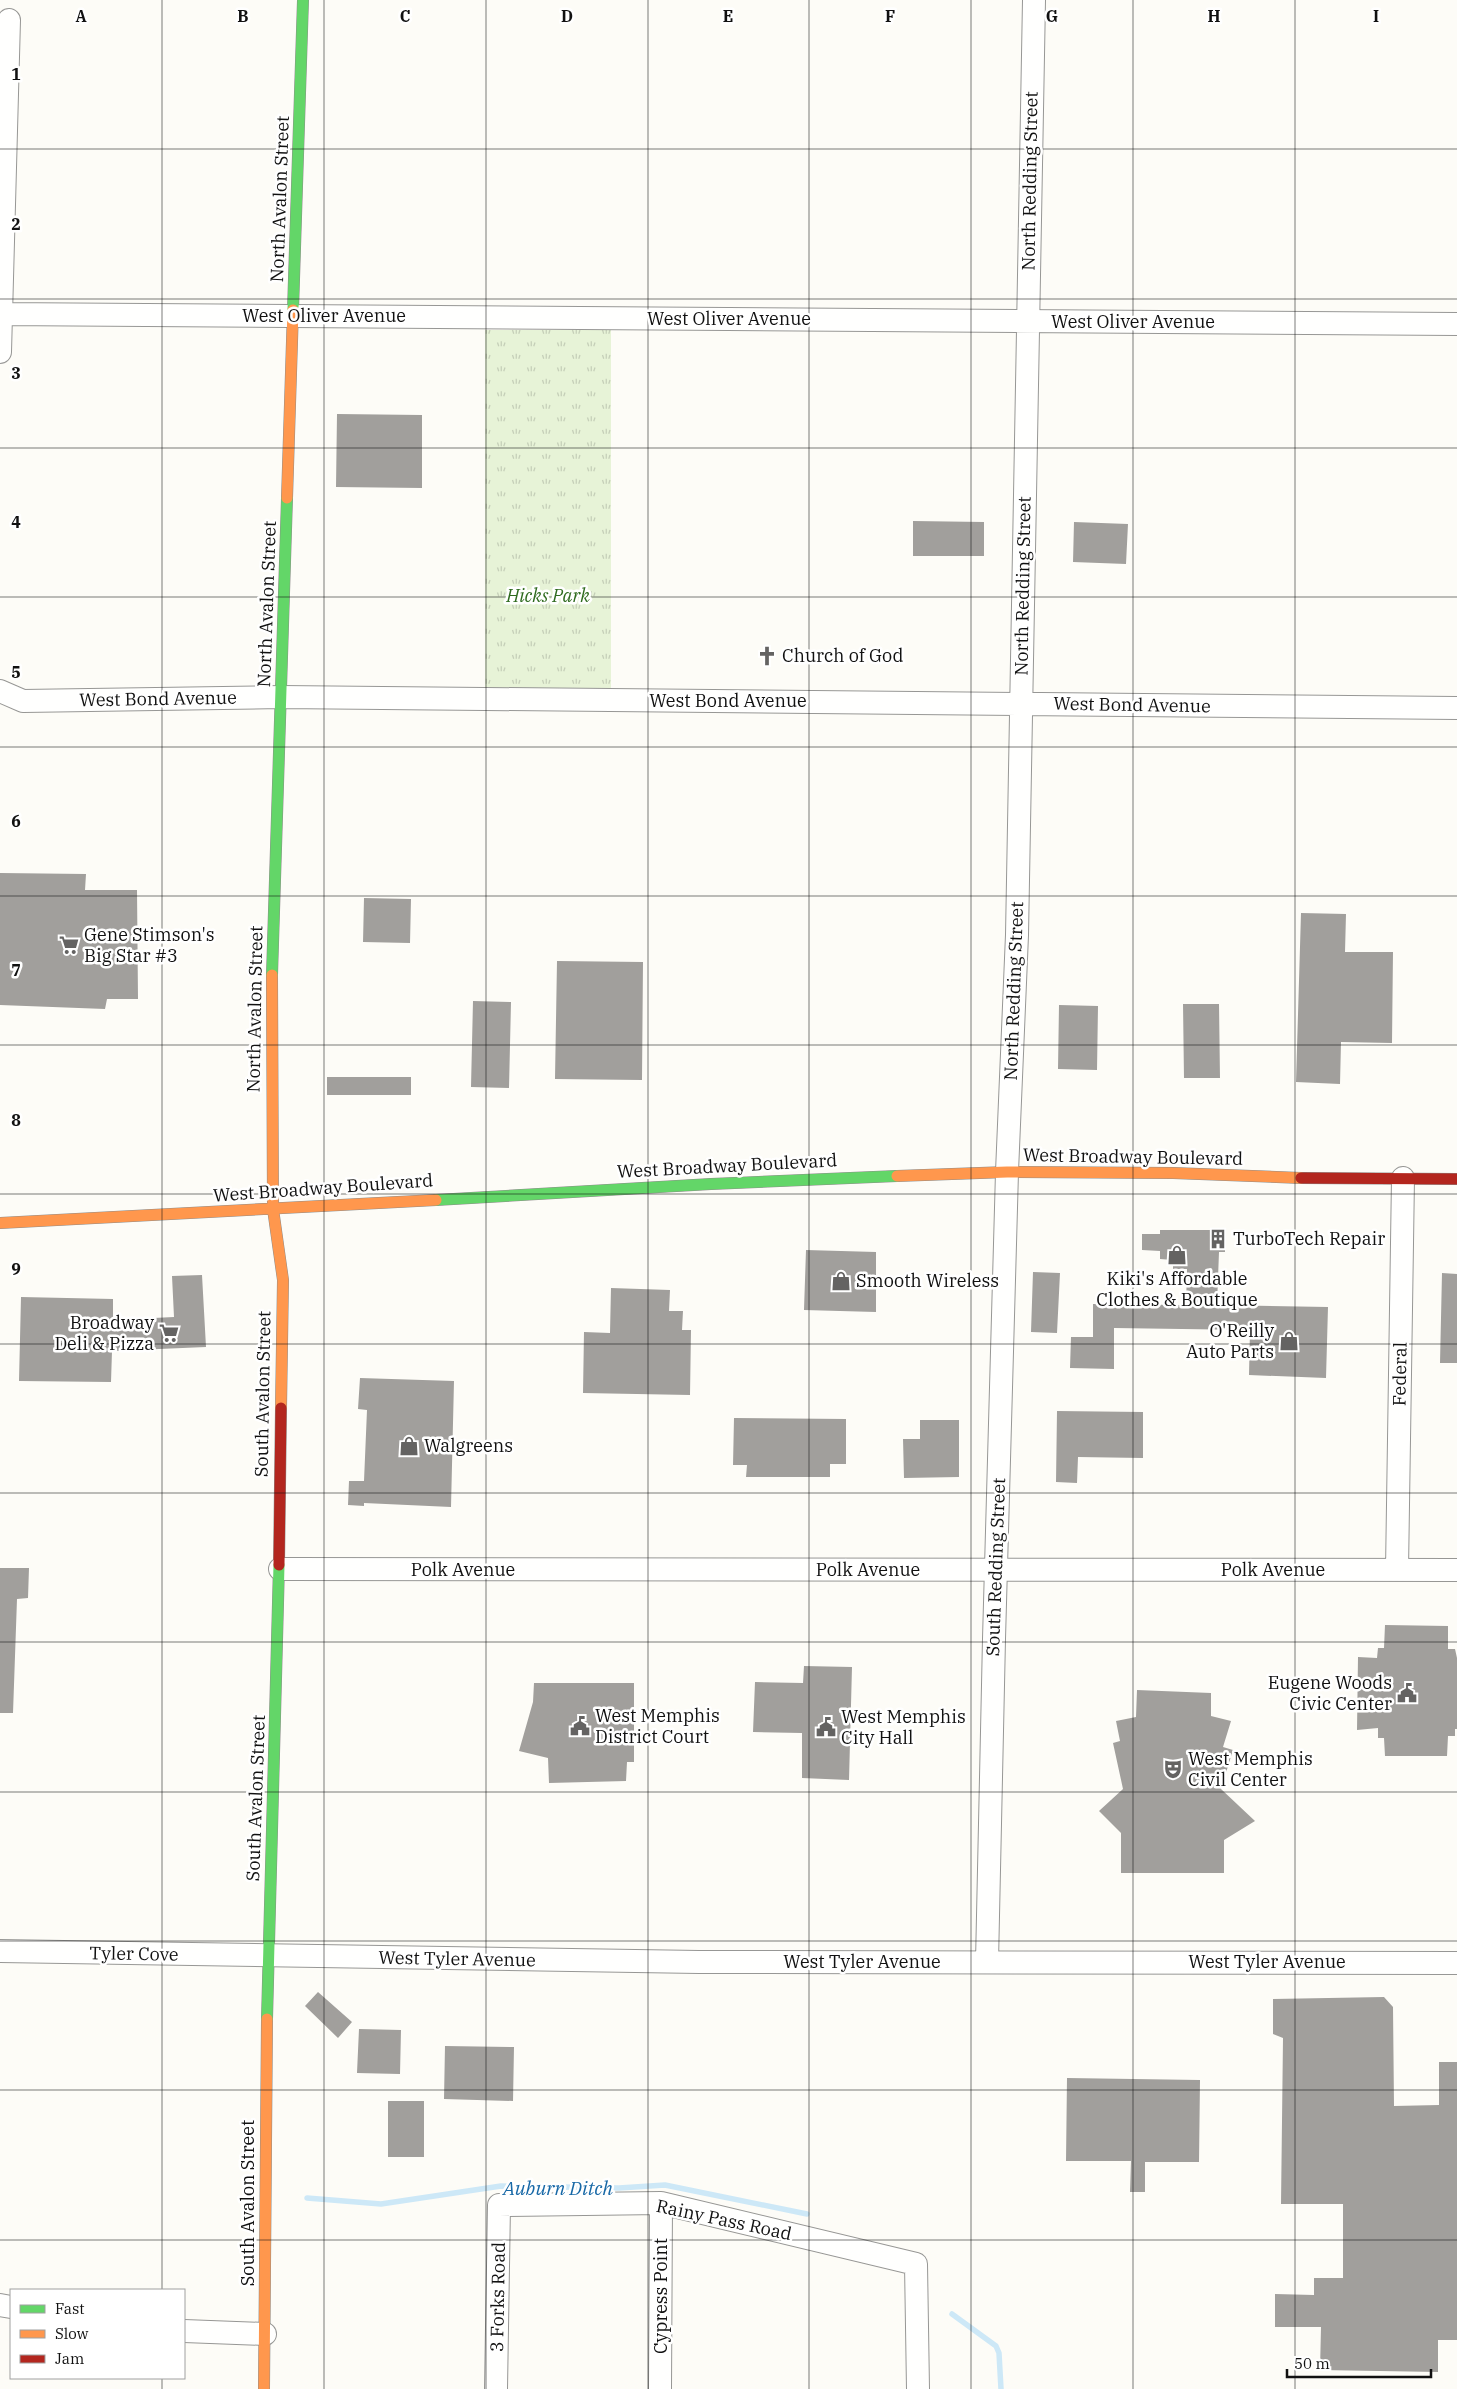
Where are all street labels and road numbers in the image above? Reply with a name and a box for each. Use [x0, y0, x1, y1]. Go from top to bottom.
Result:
street label: North Redding Street [1016, 91, 1043, 271]
street label: North Avalon Street [265, 115, 294, 283]
street label: West Oliver Avenue [242, 304, 406, 327]
street label: West Oliver Avenue [647, 307, 811, 330]
street label: West Oliver Avenue [1051, 310, 1215, 333]
street label: North Redding Street [1009, 496, 1036, 676]
street label: North Avalon Street [252, 520, 281, 688]
street label: West Bond Avenue [79, 686, 237, 711]
street label: West Bond Avenue [649, 689, 807, 712]
street label: West Bond Avenue [1053, 692, 1211, 717]
street label: North Redding Street [999, 901, 1028, 1081]
street label: North Avalon Street [242, 925, 267, 1093]
street label: West Broadway Boulevard [1023, 1143, 1243, 1170]
street label: West Broadway Boulevard [616, 1148, 838, 1183]
street label: West Broadway Boulevard [212, 1168, 434, 1207]
street label: South Avalon Street [250, 1311, 275, 1477]
street label: Federal [1387, 1342, 1412, 1406]
street label: South Redding Street [981, 1477, 1010, 1657]
street label: Polk Avenue [411, 1558, 515, 1581]
street label: Polk Avenue [816, 1558, 920, 1581]
street label: Polk Avenue [1221, 1558, 1325, 1581]
street label: South Avalon Street [241, 1714, 270, 1882]
street label: Tyler Cove [89, 1941, 179, 1966]
street label: West Tyler Avenue [378, 1946, 536, 1971]
street label: West Tyler Avenue [783, 1950, 941, 1973]
street label: West Tyler Avenue [1188, 1950, 1346, 1973]
street label: South Avalon Street [236, 2120, 259, 2286]
street label: Rainy Pass Road [654, 2194, 794, 2245]
street label: Cypress Point [649, 2238, 672, 2354]
street label: 3 Forks Road [485, 2242, 510, 2352]

